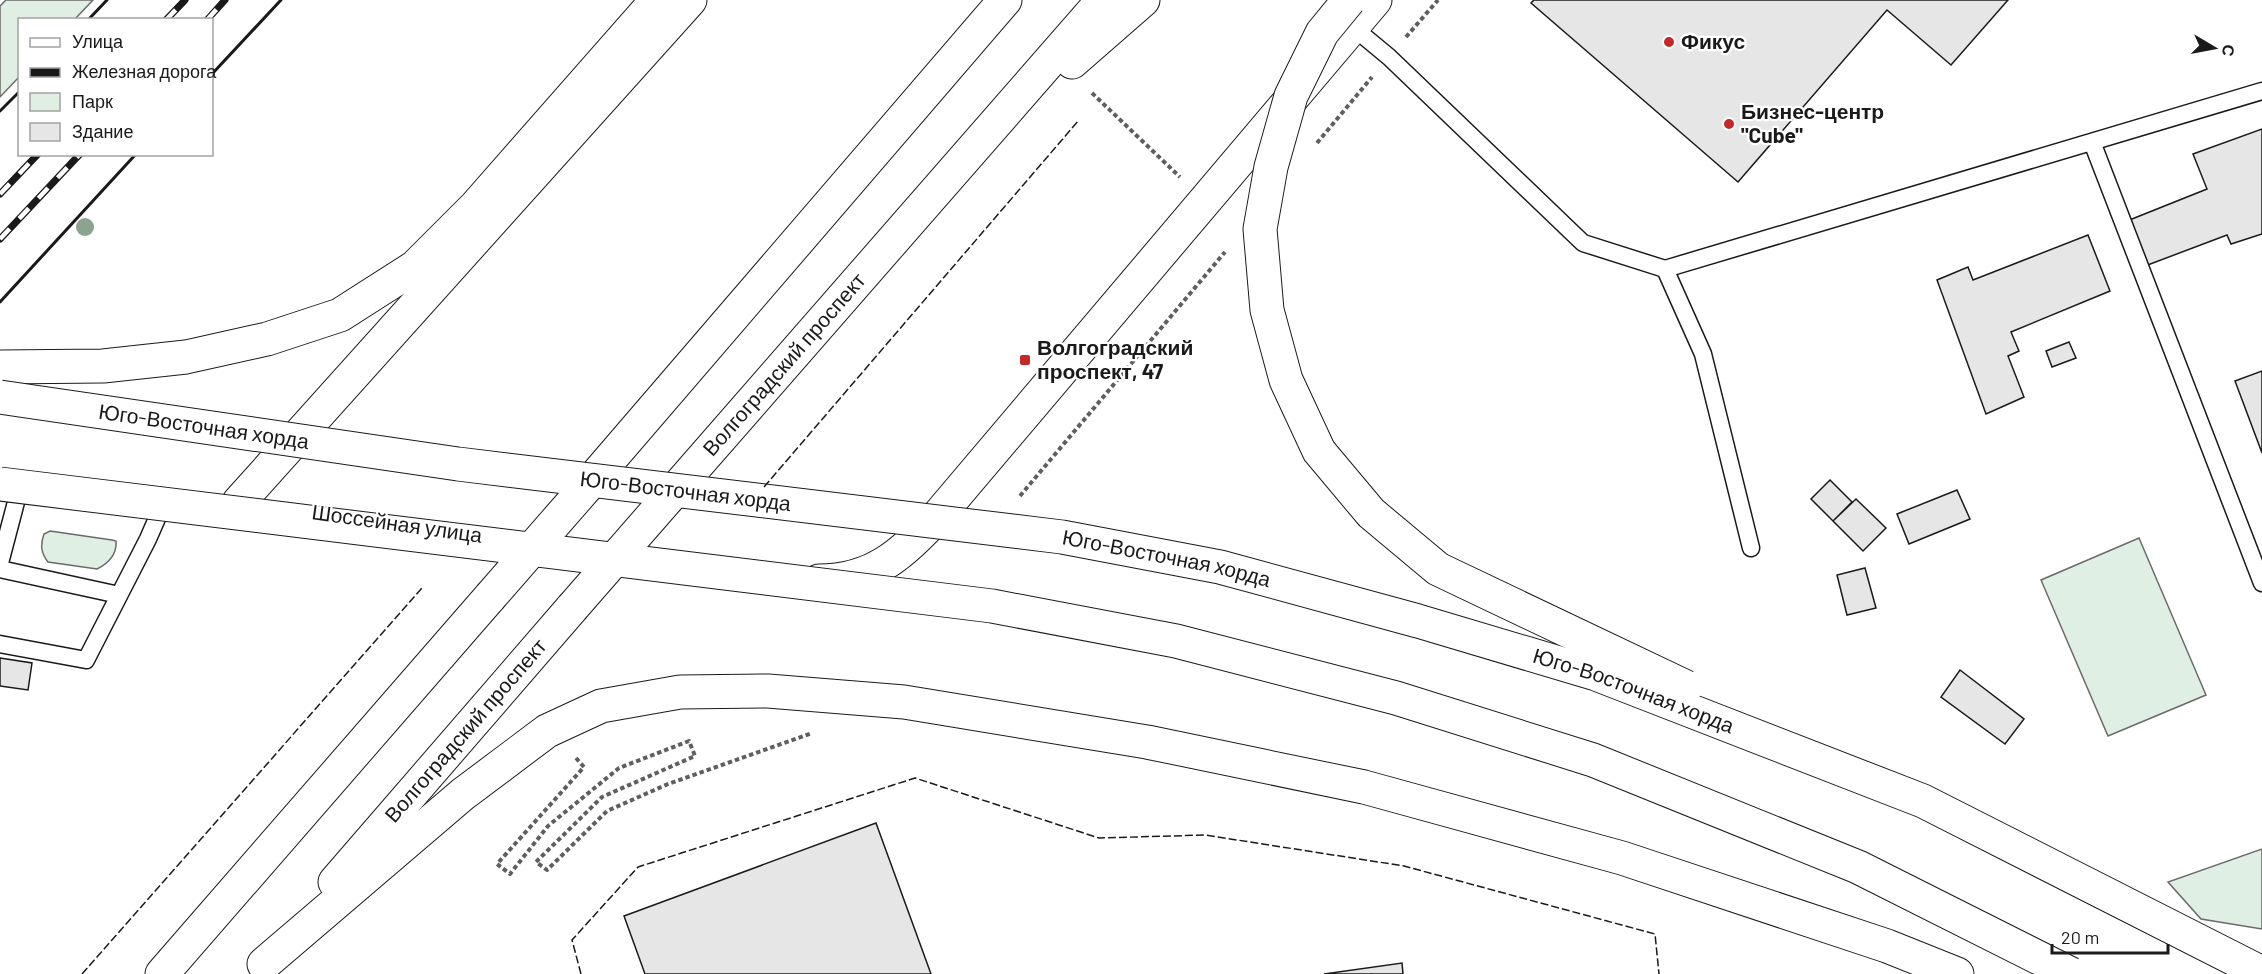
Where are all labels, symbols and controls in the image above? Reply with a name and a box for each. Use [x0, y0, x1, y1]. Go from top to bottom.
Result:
legend [18, 18, 213, 156]
north arrow [2184, 18, 2244, 78]
place label: Фикус [1681, 28, 1746, 53]
text: Улица [72, 30, 124, 52]
marker: Фикус [1662, 35, 1676, 49]
text: С [2219, 43, 2240, 58]
text: Железная дорога [72, 60, 217, 82]
text: Парк [72, 90, 113, 112]
place label: Бизнес-центр "Cube" [1741, 98, 1884, 147]
marker: Бизнес-центр "Cube" [1722, 117, 1736, 131]
text: Здание [72, 120, 133, 142]
street label: Волгоградский проспект [697, 267, 870, 460]
place label: Волгоградский проспект, 47 [1037, 334, 1193, 383]
marker: Волгоградский проспект, 47 [1018, 353, 1032, 367]
street label: Юго-Восточная хорда [97, 398, 311, 453]
street label: Юго-Восточная хорда [579, 465, 793, 515]
street label: Шоссейная улица [310, 498, 484, 547]
street label: Юго-Восточная хорда [1061, 523, 1274, 591]
street label: Волгоградский проспект [379, 633, 551, 827]
street label: Юго-Восточная хорда [1530, 642, 1738, 738]
scale bar [2052, 917, 2168, 955]
text: 20 m [2061, 926, 2099, 948]

